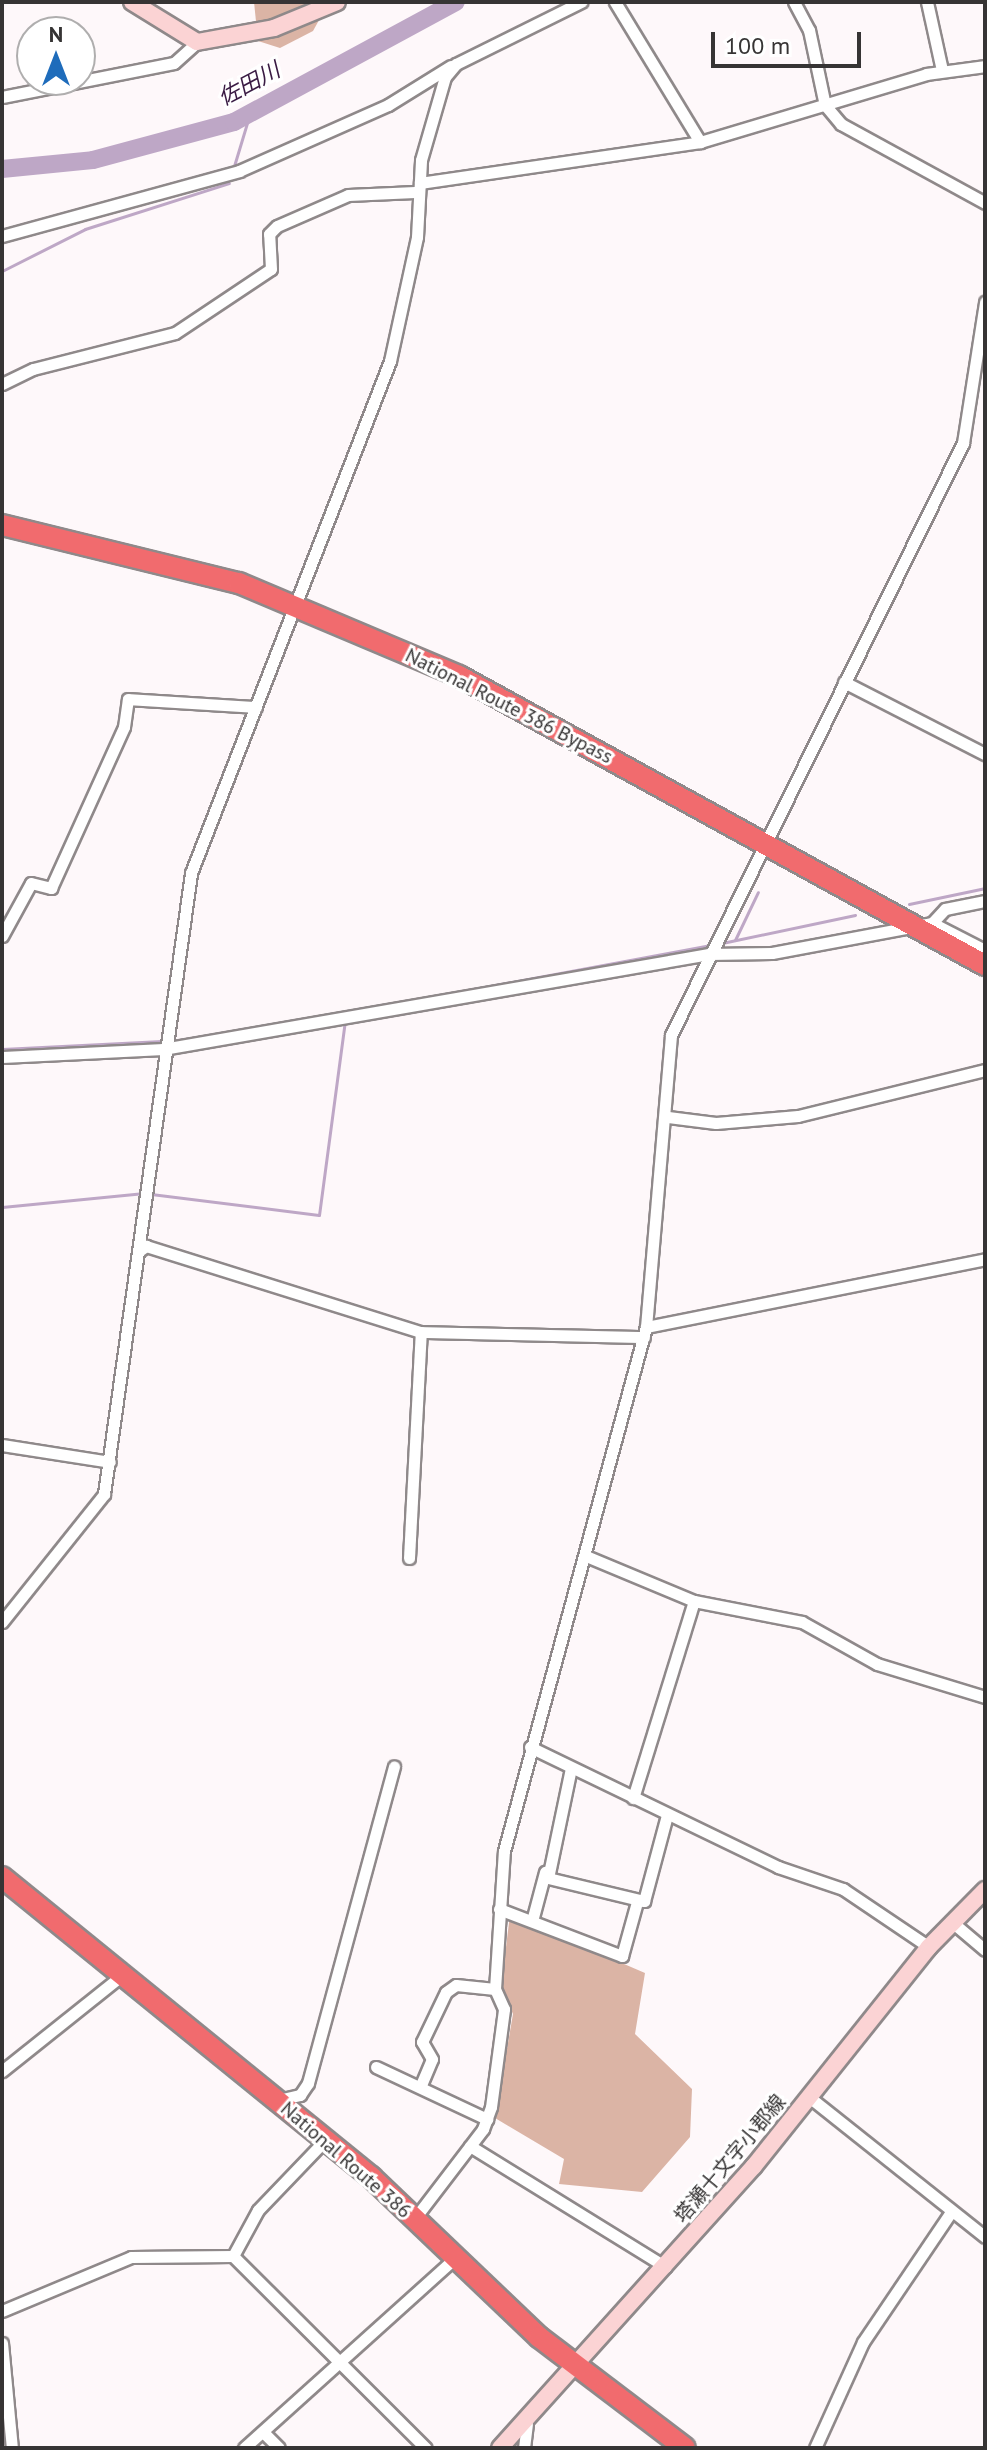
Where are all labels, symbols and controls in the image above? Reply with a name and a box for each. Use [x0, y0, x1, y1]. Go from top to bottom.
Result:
north arrow [16, 16, 96, 96]
scale bar [715, 16, 865, 66]
text: N [49, 20, 63, 48]
text: 100 m [725, 30, 790, 61]
water label: 佐田川 [214, 57, 284, 111]
street label: National Route 386 Bypass [401, 643, 617, 769]
street label: 塔瀬十文字小郡線 [669, 2090, 791, 2228]
street label: National Route 386 [276, 2097, 416, 2223]

